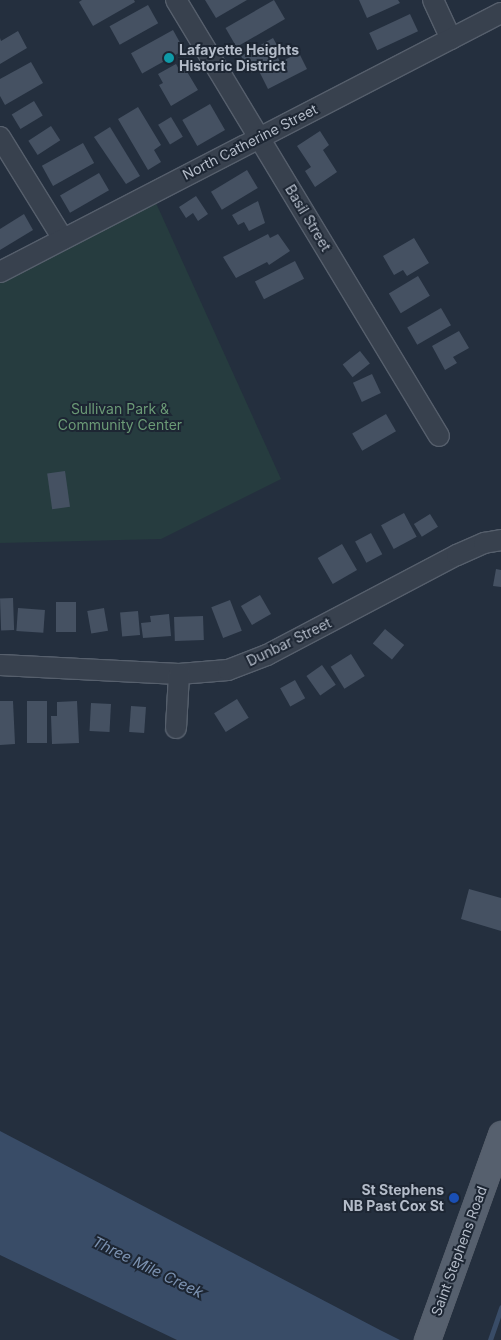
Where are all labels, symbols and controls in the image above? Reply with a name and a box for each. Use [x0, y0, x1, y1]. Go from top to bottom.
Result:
place label: Lafayette Heights Historic District [179, 42, 299, 74]
marker: Lafayette Heights Historic District [163, 52, 175, 64]
street label: North Catherine Street [180, 101, 320, 183]
street label: Basil Street [282, 182, 334, 254]
park label: Sullivan Park & Community Center [58, 401, 182, 434]
street label: Dunbar Street [244, 614, 334, 670]
place label: St Stephens NB Past Cox St [343, 1182, 444, 1214]
street label: Saint Stephens Road [428, 1184, 490, 1318]
marker: St Stephens NB Past Cox St [448, 1192, 460, 1204]
water label: Three Mile Creek [90, 1232, 206, 1302]

